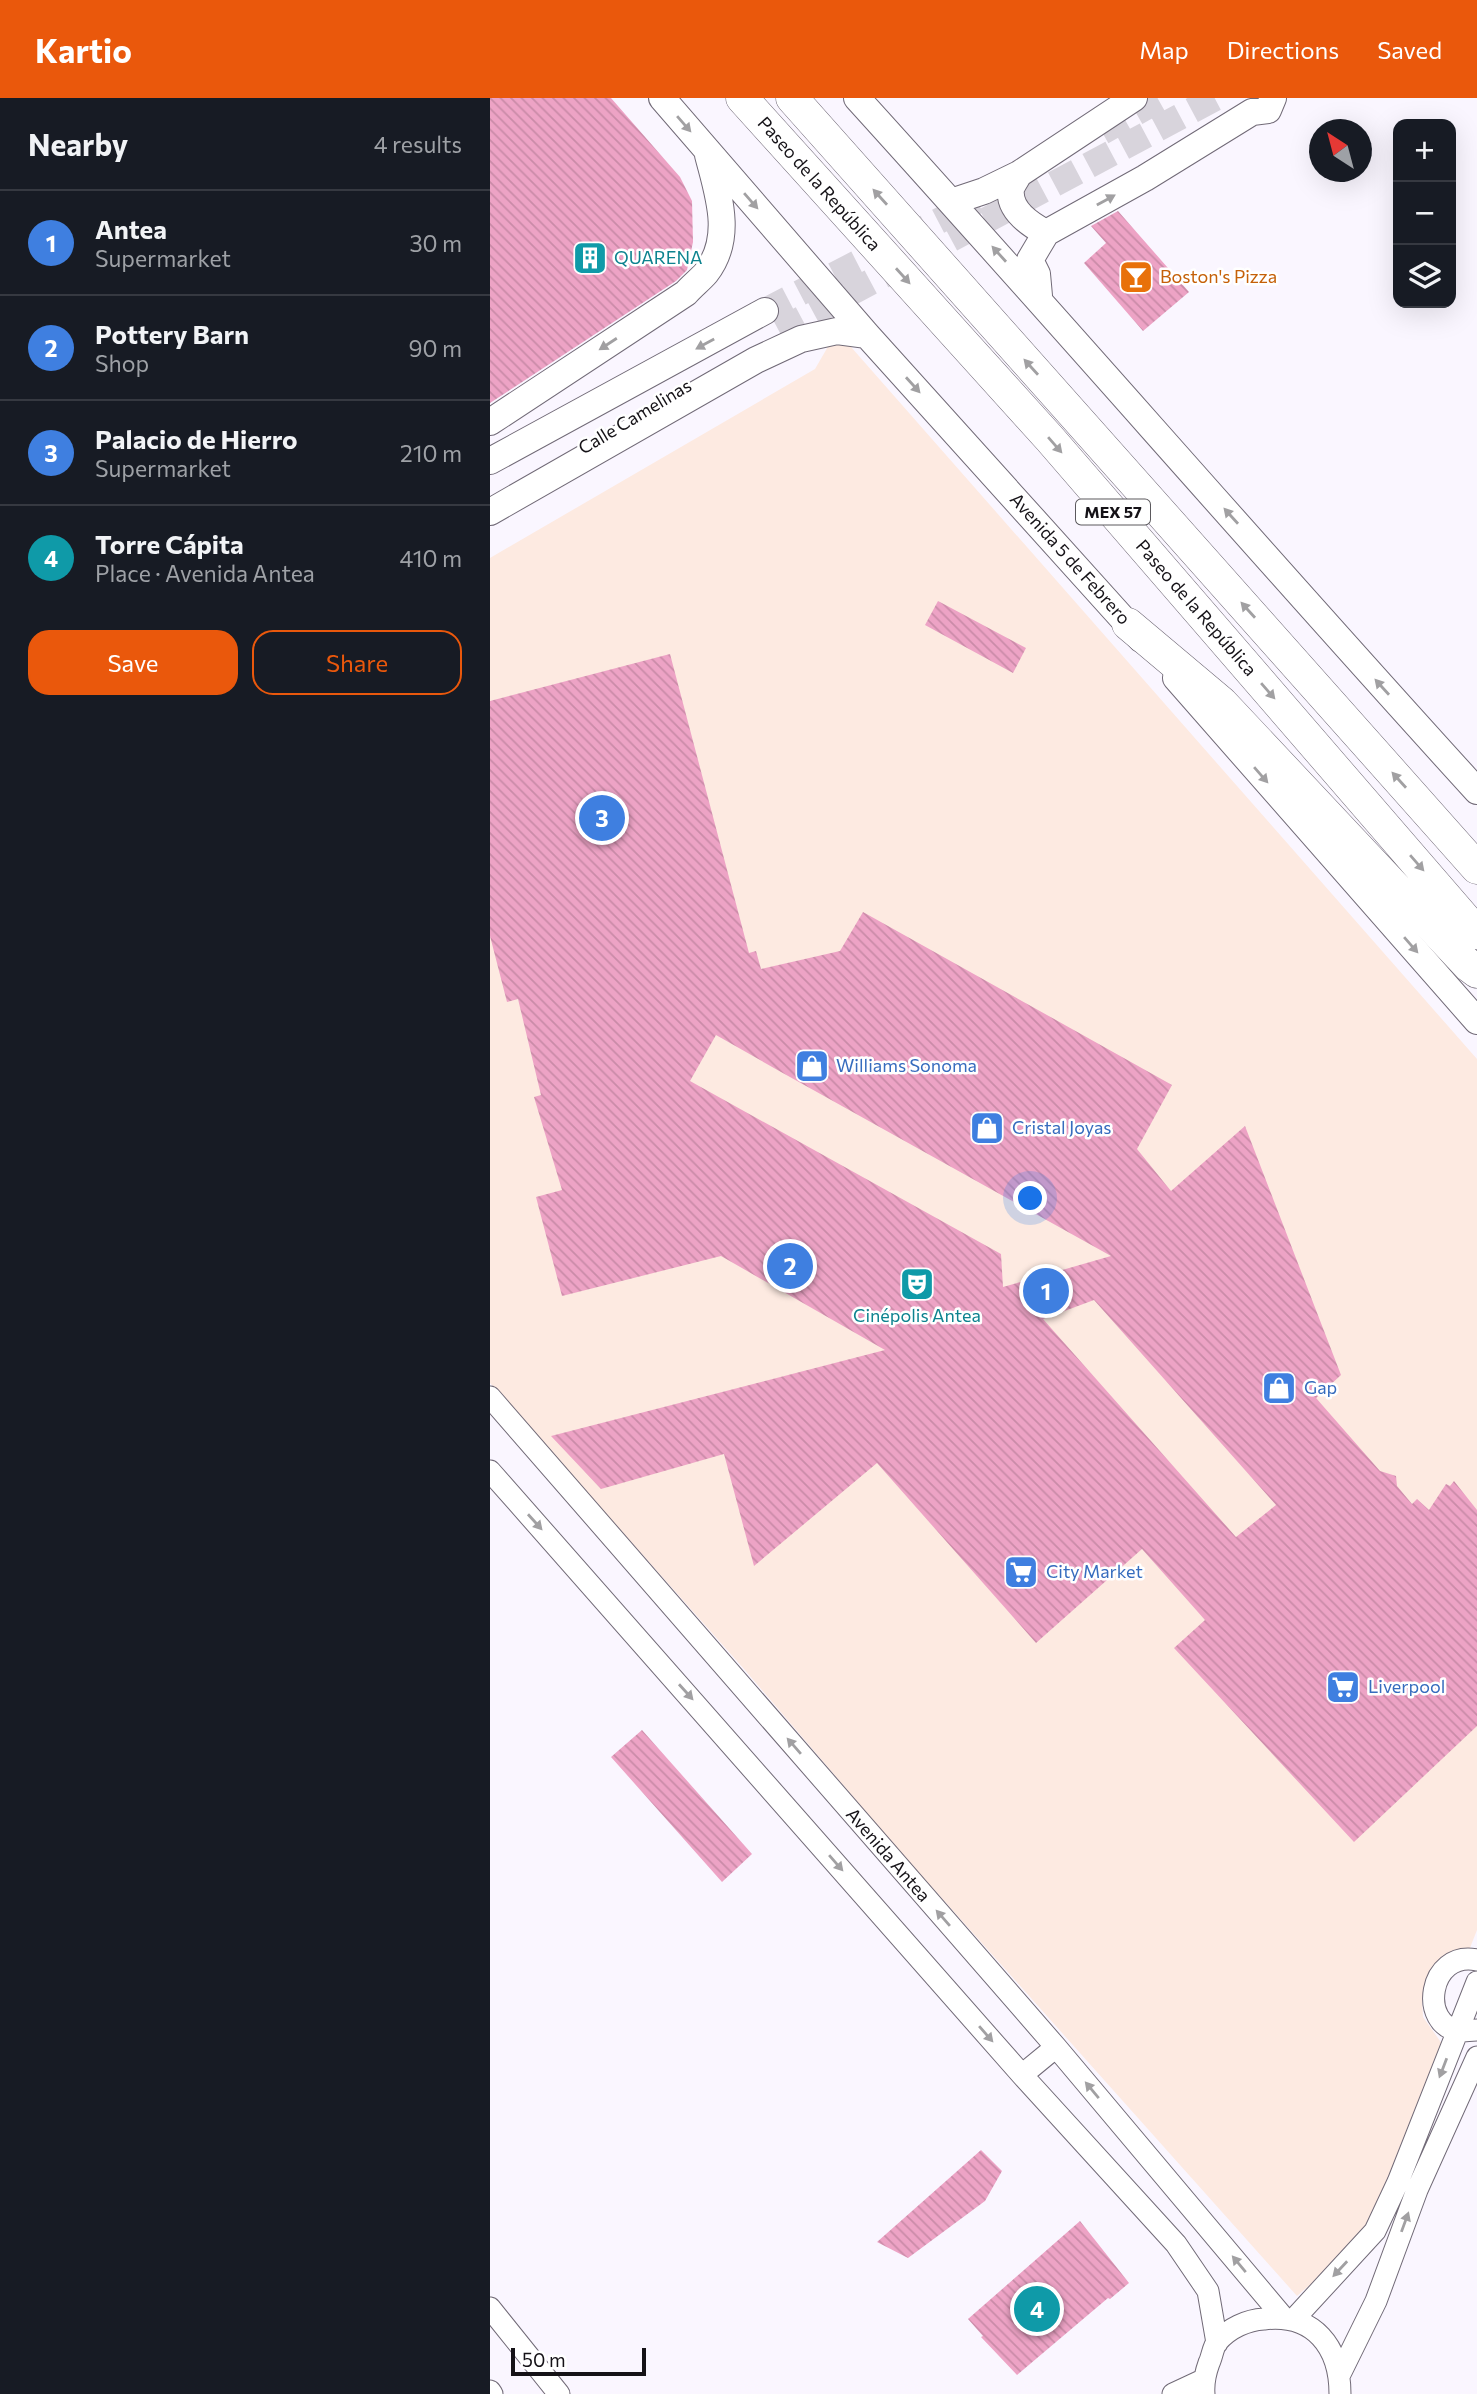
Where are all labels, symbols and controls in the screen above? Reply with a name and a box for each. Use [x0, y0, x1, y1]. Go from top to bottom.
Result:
text: Kartio [35, 29, 132, 70]
text: Map [1139, 35, 1189, 64]
text: Directions [1227, 35, 1339, 64]
text: Saved [1377, 35, 1442, 64]
street label: Paseo de la República [754, 112, 886, 255]
one-way arrow [676, 115, 692, 133]
north arrow [1309, 119, 1372, 182]
map controls [1393, 119, 1456, 308]
button: + [1393, 119, 1456, 182]
text: Nearby [28, 125, 128, 162]
text: 4 results [374, 130, 462, 158]
button: − [1393, 182, 1456, 245]
one-way arrow [872, 188, 888, 206]
one-way arrow [743, 192, 759, 210]
one-way arrow [1096, 194, 1116, 206]
text: Antea [95, 213, 167, 244]
text: 1 [46, 229, 56, 257]
text: 30 m [409, 229, 462, 257]
building icon: QUARENA [571, 239, 609, 277]
text: Supermarket [95, 244, 231, 272]
one-way arrow [991, 245, 1007, 263]
button: layers [1393, 245, 1456, 308]
place label: QUARENA [614, 246, 702, 268]
bar icon: Boston's Pizza [1117, 258, 1155, 296]
place label: Boston's Pizza [1160, 265, 1277, 287]
one-way arrow [894, 267, 910, 284]
text: Pottery Barn [95, 318, 249, 349]
text: 2 [44, 334, 58, 362]
text: 90 m [409, 334, 462, 362]
one-way arrow [599, 337, 618, 350]
one-way arrow [695, 338, 715, 350]
text: Shop [95, 349, 149, 377]
one-way arrow [1024, 359, 1040, 376]
street label: Calle Camelinas [574, 374, 695, 459]
one-way arrow [905, 376, 921, 393]
text: Palacio de Hierro [95, 423, 298, 454]
one-way arrow [1047, 436, 1063, 454]
text: 3 [44, 439, 58, 467]
text: 210 m [400, 439, 462, 467]
text: Supermarket [95, 454, 231, 482]
street label: Avenida 5 de Febrero [1006, 488, 1136, 629]
road number: MEX 57 [1076, 500, 1150, 524]
one-way arrow [1223, 507, 1239, 525]
text: Torre Cápita [95, 528, 244, 559]
street label: Paseo de la República [1132, 535, 1262, 680]
text: 4 [44, 544, 58, 572]
text: 410 m [400, 544, 462, 572]
text: Place · Avenida Antea [95, 559, 315, 587]
one-way arrow [1241, 602, 1256, 619]
button: Save [28, 630, 238, 695]
button: Share [252, 630, 462, 695]
one-way arrow [1374, 678, 1390, 695]
one-way arrow [1260, 682, 1276, 700]
one-way arrow [1252, 766, 1268, 783]
one-way arrow [1392, 772, 1407, 789]
pin: 3 [579, 792, 625, 844]
one-way arrow [1409, 855, 1424, 872]
one-way arrow [1403, 937, 1418, 954]
shop icon: Williams Sonoma [793, 1047, 831, 1085]
place label: Williams Sonoma [836, 1054, 977, 1076]
shop icon: Cristal Joyas [968, 1109, 1006, 1147]
place label: Cristal Joyas [1012, 1116, 1112, 1138]
your location [1013, 1181, 1047, 1215]
pin: 2 [767, 1240, 813, 1292]
theatre icon: Cinépolis Antea [898, 1265, 936, 1303]
pin: 1 [1023, 1265, 1069, 1317]
place label: Cinépolis Antea [853, 1304, 981, 1326]
shop icon: Gap [1260, 1369, 1298, 1407]
place label: Gap [1304, 1376, 1337, 1398]
one-way arrow [527, 1513, 543, 1531]
supermarket icon: City Market [1002, 1553, 1040, 1591]
place label: City Market [1046, 1560, 1143, 1582]
supermarket icon: Liverpool [1324, 1668, 1362, 1706]
place label: Liverpool [1368, 1675, 1445, 1697]
one-way arrow [678, 1683, 694, 1701]
one-way arrow [786, 1737, 802, 1755]
street label: Avenida Antea [842, 1803, 936, 1906]
one-way arrow [828, 1854, 844, 1871]
one-way arrow [935, 1909, 951, 1927]
one-way arrow [978, 2025, 994, 2043]
one-way arrow [1437, 2058, 1448, 2079]
one-way arrow [1085, 2082, 1100, 2099]
one-way arrow [1400, 2211, 1411, 2232]
one-way arrow [1231, 2256, 1246, 2274]
one-way arrow [1333, 2260, 1349, 2277]
pin: 4 [1014, 2283, 1060, 2335]
scale bar [511, 2345, 646, 2377]
text: 50 m [522, 2348, 566, 2371]

